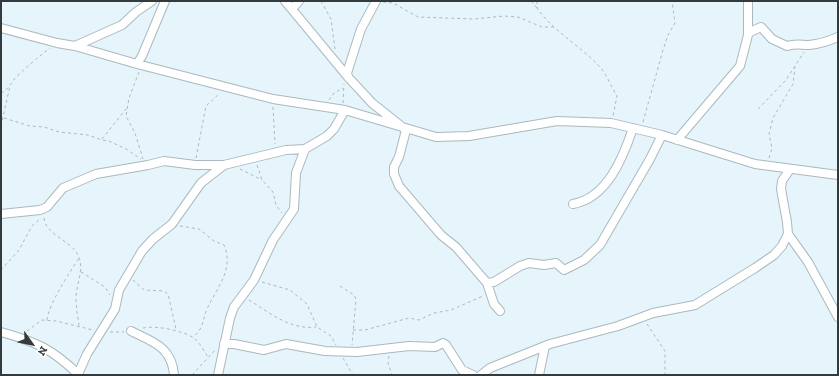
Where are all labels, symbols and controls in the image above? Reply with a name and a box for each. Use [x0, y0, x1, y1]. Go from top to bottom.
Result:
north arrow [12, 324, 52, 364]
text: N [35, 344, 50, 358]

